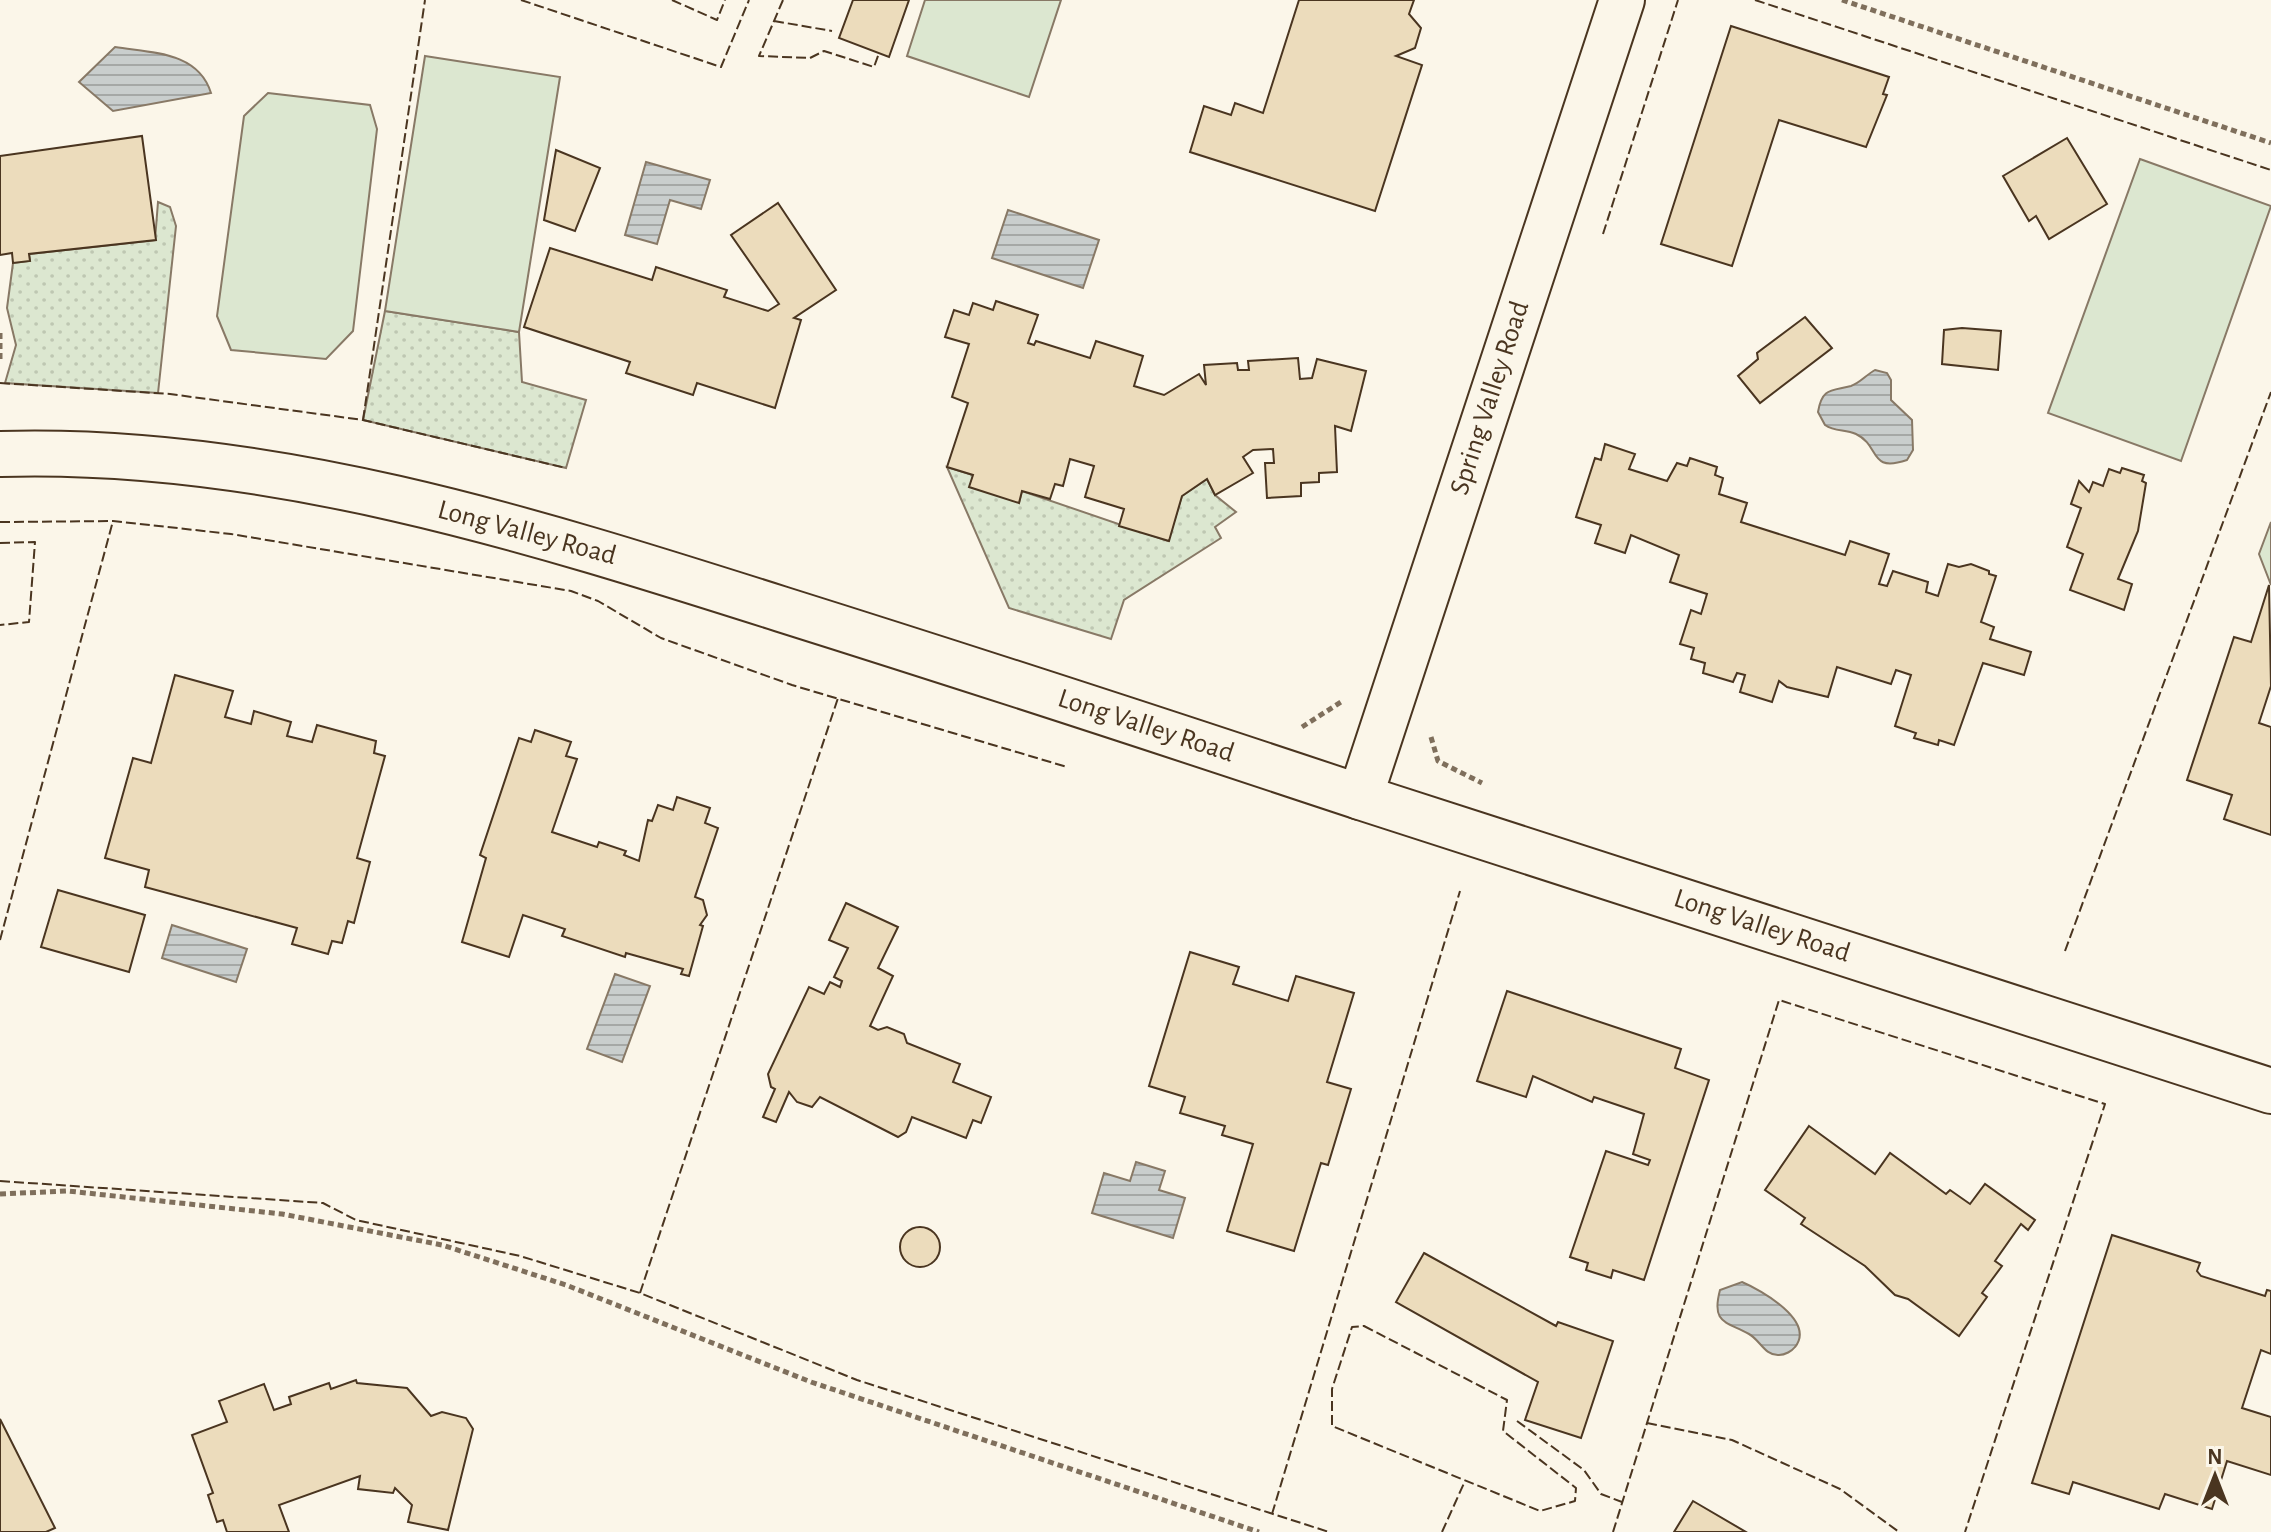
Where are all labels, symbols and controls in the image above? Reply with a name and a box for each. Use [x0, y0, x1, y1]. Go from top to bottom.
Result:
street label: Spring Valley Road [1445, 298, 1535, 498]
street label: Long Valley Road [435, 496, 619, 570]
street label: Long Valley Road [1054, 684, 1238, 768]
street label: Long Valley Road [1670, 884, 1854, 968]
north arrow [2175, 1436, 2255, 1516]
text: N [2207, 1446, 2223, 1468]

